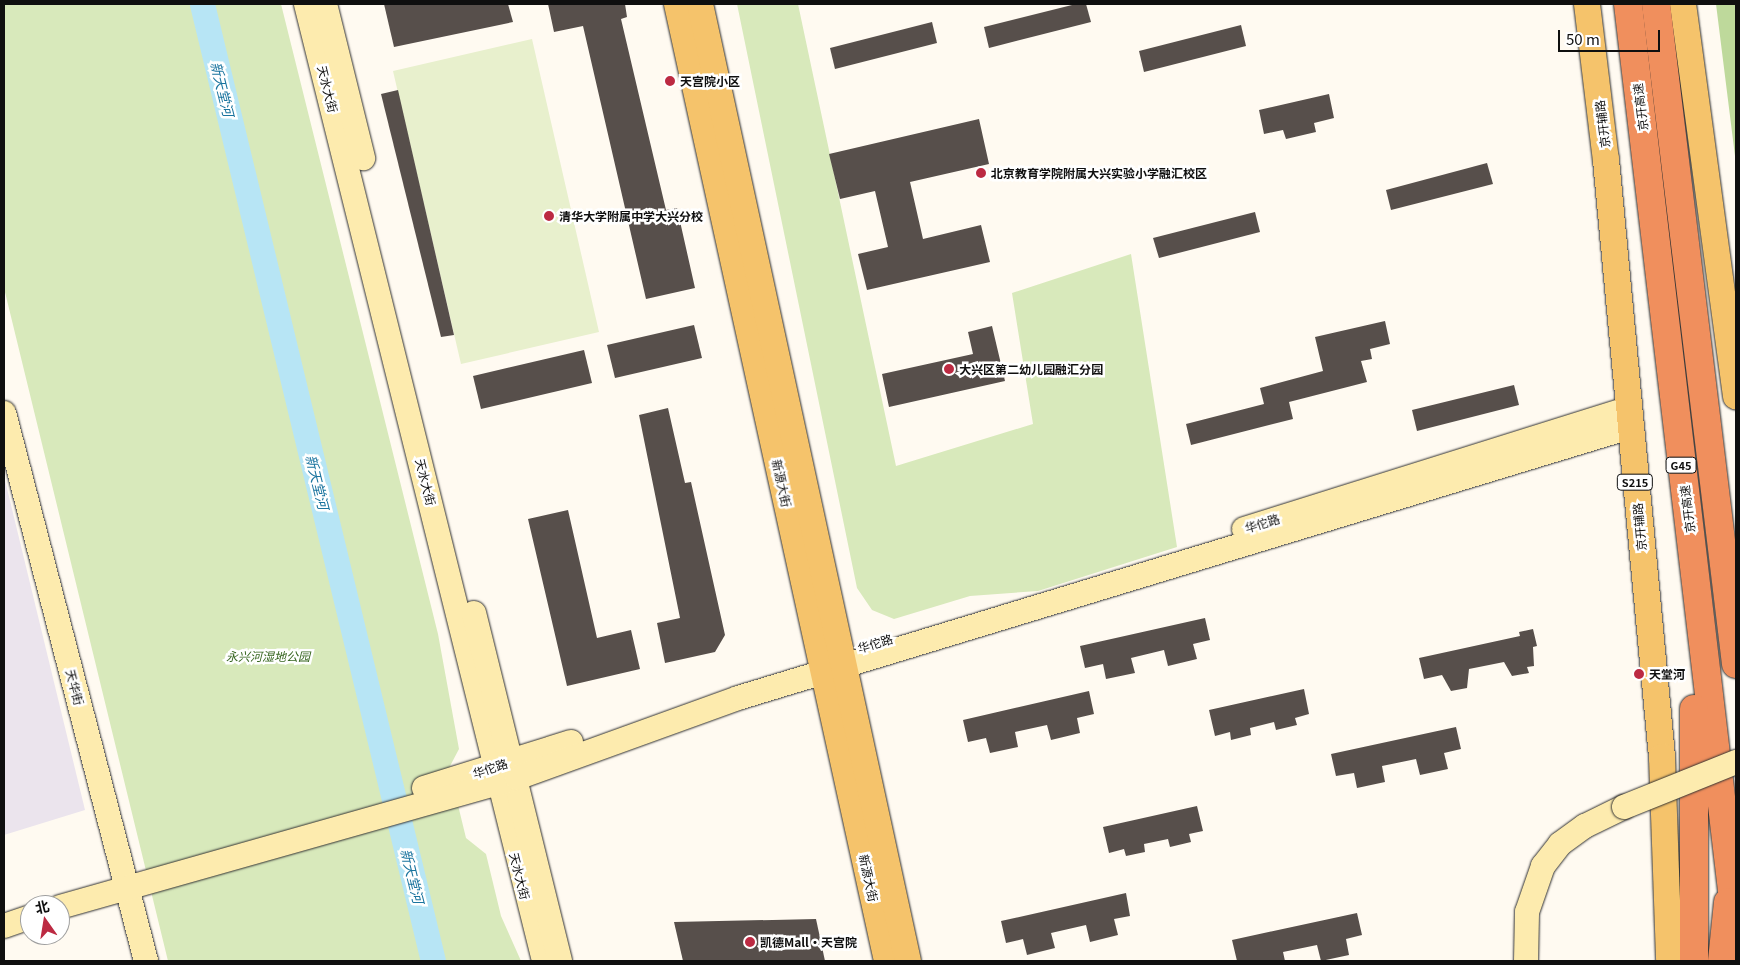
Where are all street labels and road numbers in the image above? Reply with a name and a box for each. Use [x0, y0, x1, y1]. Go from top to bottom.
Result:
street label: 天水大街 [315, 64, 341, 114]
street label: 京开高速 [1630, 82, 1650, 132]
street label: 京开辅路 [1592, 99, 1612, 149]
road number: G45 [1665, 456, 1697, 474]
street label: 天水大街 [413, 457, 439, 507]
street label: 新源大街 [770, 458, 794, 508]
road number: S215 [1616, 474, 1654, 491]
street label: 京开高速 [1677, 484, 1697, 534]
street label: 京开辅路 [1630, 502, 1648, 552]
street label: 华佗路 [1243, 511, 1281, 535]
street label: 华佗路 [856, 631, 894, 655]
street label: 天华街 [63, 668, 87, 706]
street label: 华佗路 [471, 756, 509, 780]
street label: 天水大街 [507, 851, 533, 901]
street label: 新源大街 [857, 853, 881, 903]

